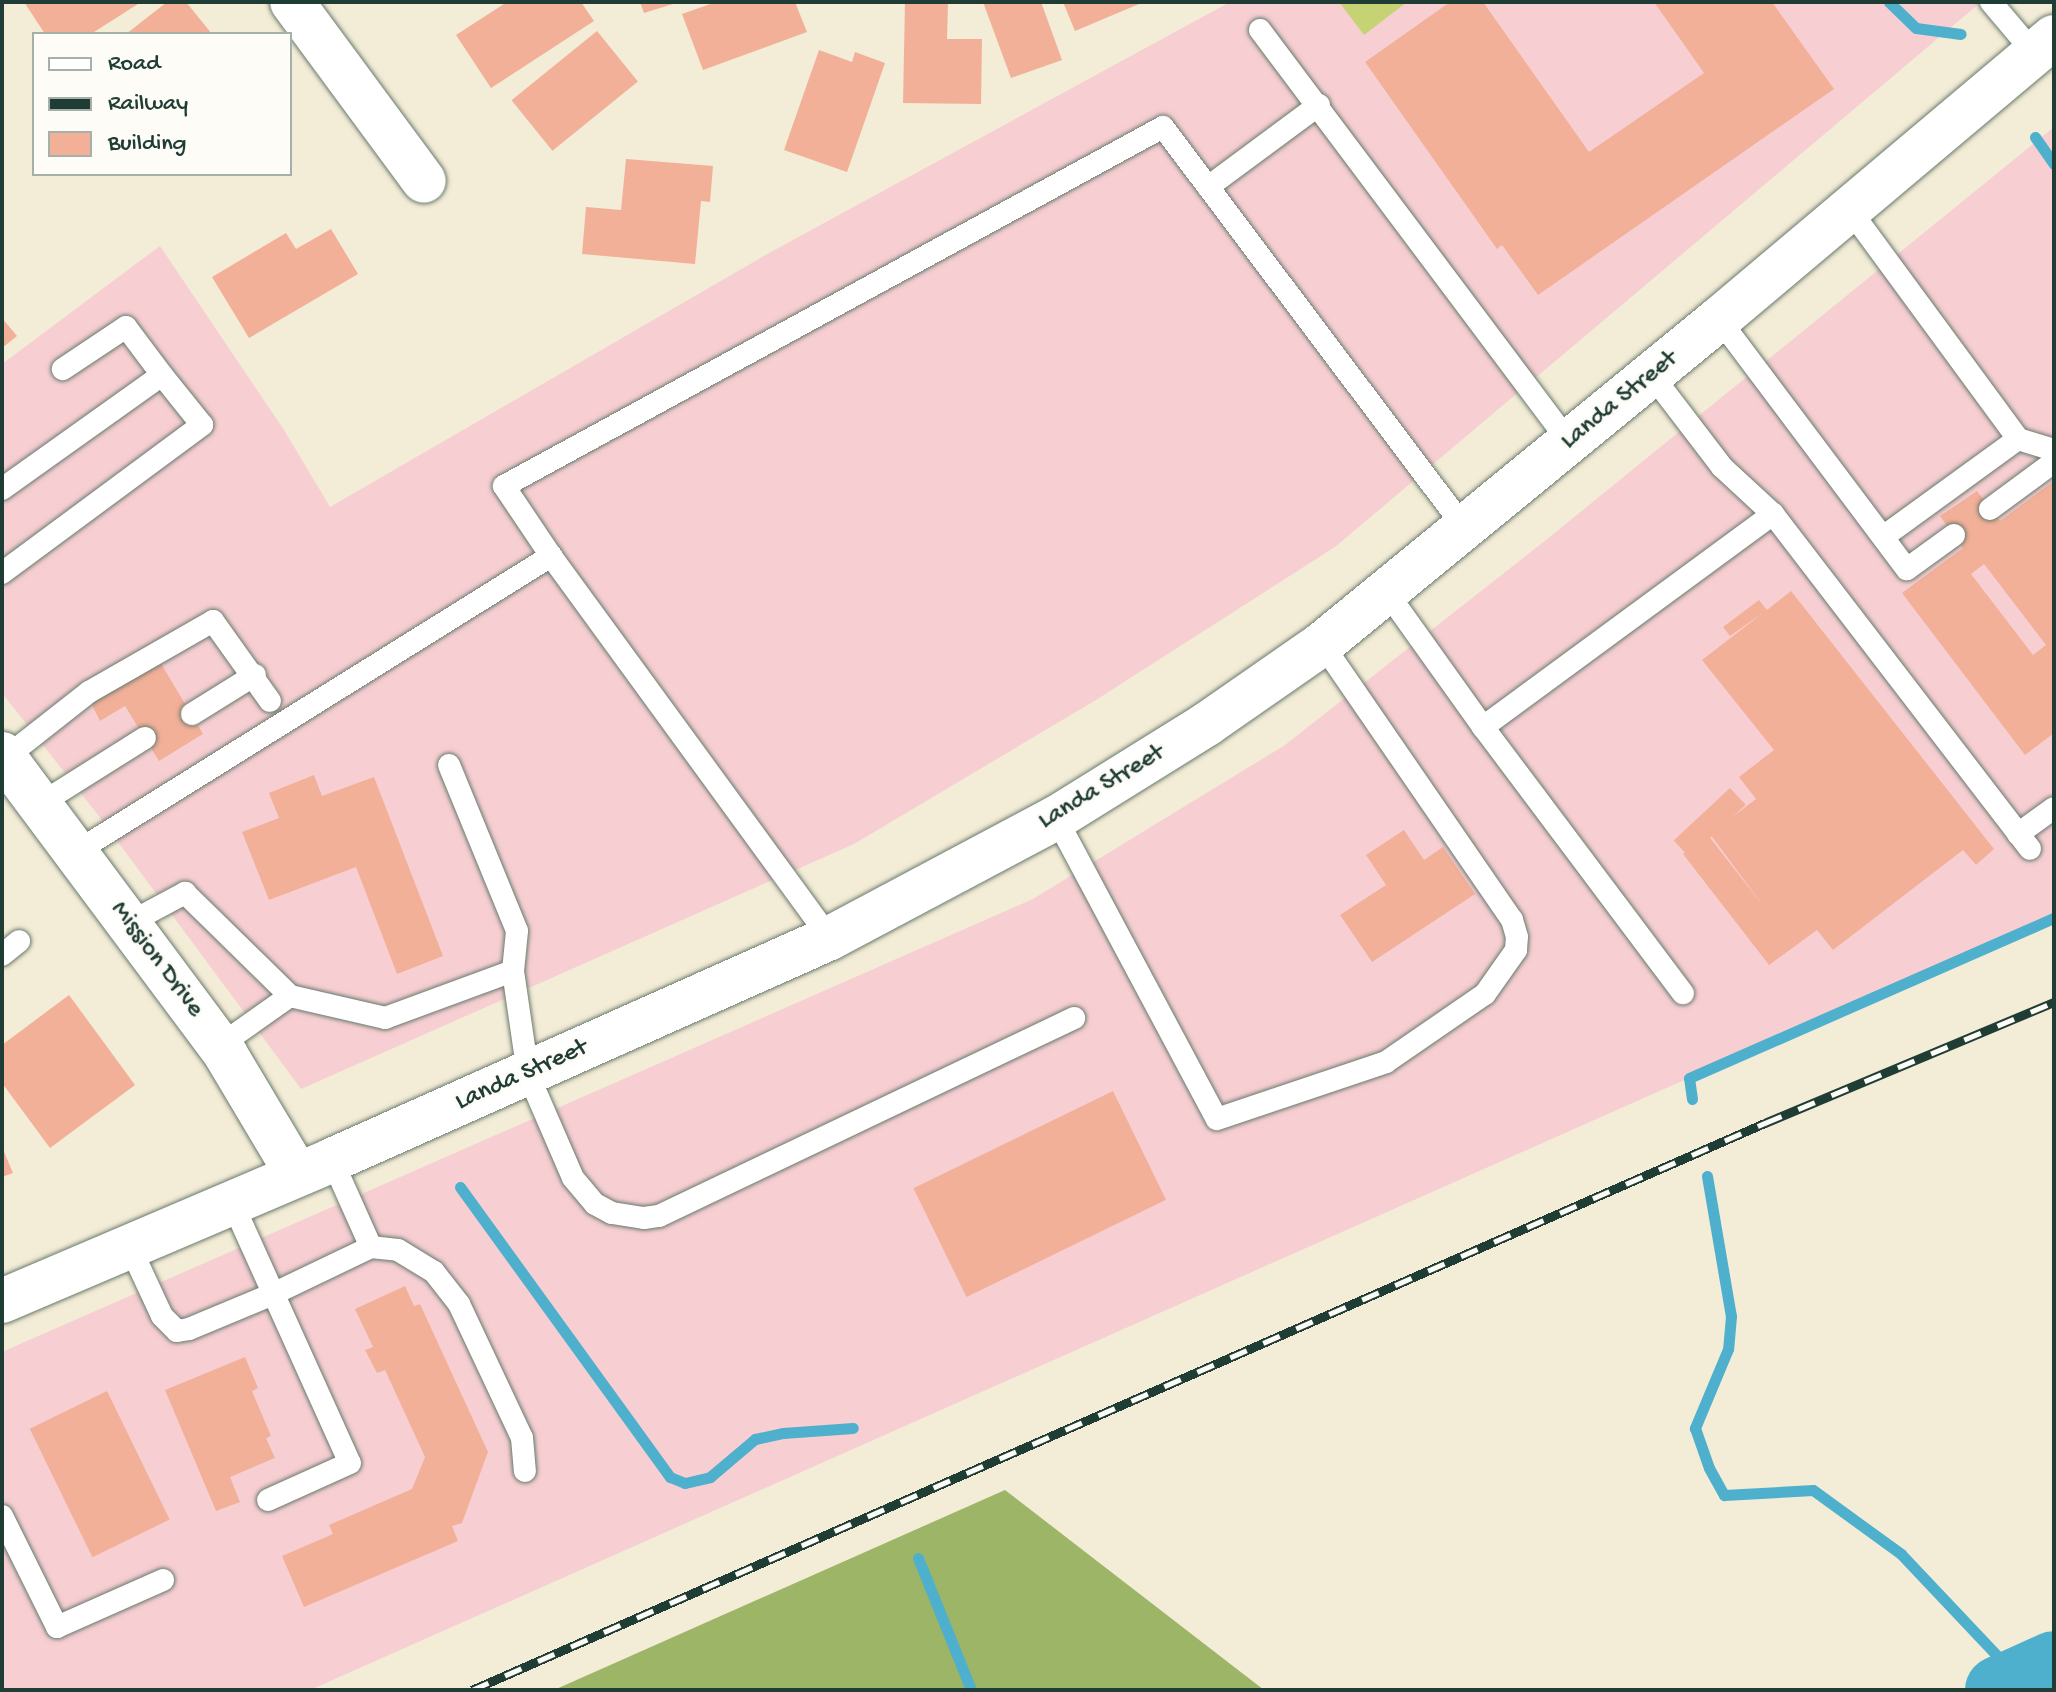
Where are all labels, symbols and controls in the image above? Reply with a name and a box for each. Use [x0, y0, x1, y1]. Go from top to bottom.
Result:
legend [32, 32, 292, 176]
text: Road [108, 50, 160, 79]
text: Railway [108, 90, 188, 119]
text: Building [108, 130, 186, 159]
street label: Landa Street [1555, 344, 1685, 458]
street label: Landa Street [1033, 738, 1171, 838]
street label: Mission Drive [102, 896, 210, 1024]
street label: Landa Street [451, 1033, 593, 1119]

